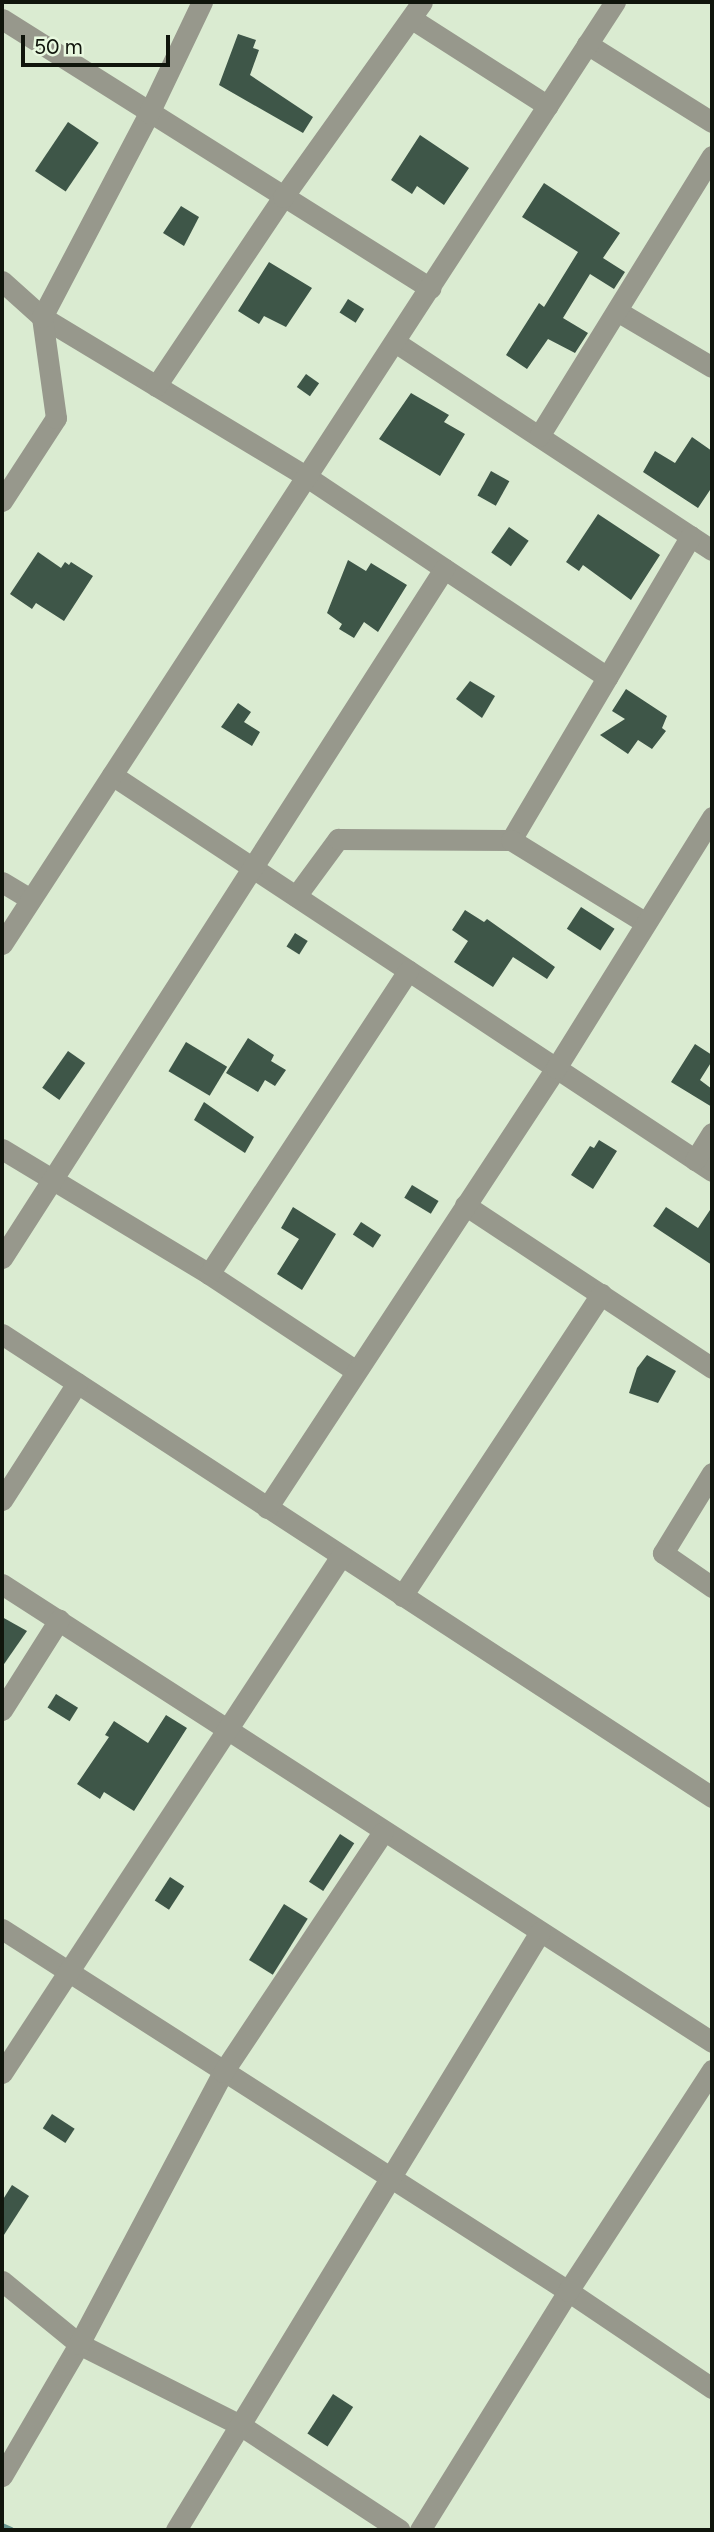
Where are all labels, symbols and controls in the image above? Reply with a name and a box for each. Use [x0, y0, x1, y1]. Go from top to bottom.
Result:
scale bar [24, 21, 173, 65]
text: 50 m [34, 34, 83, 59]

